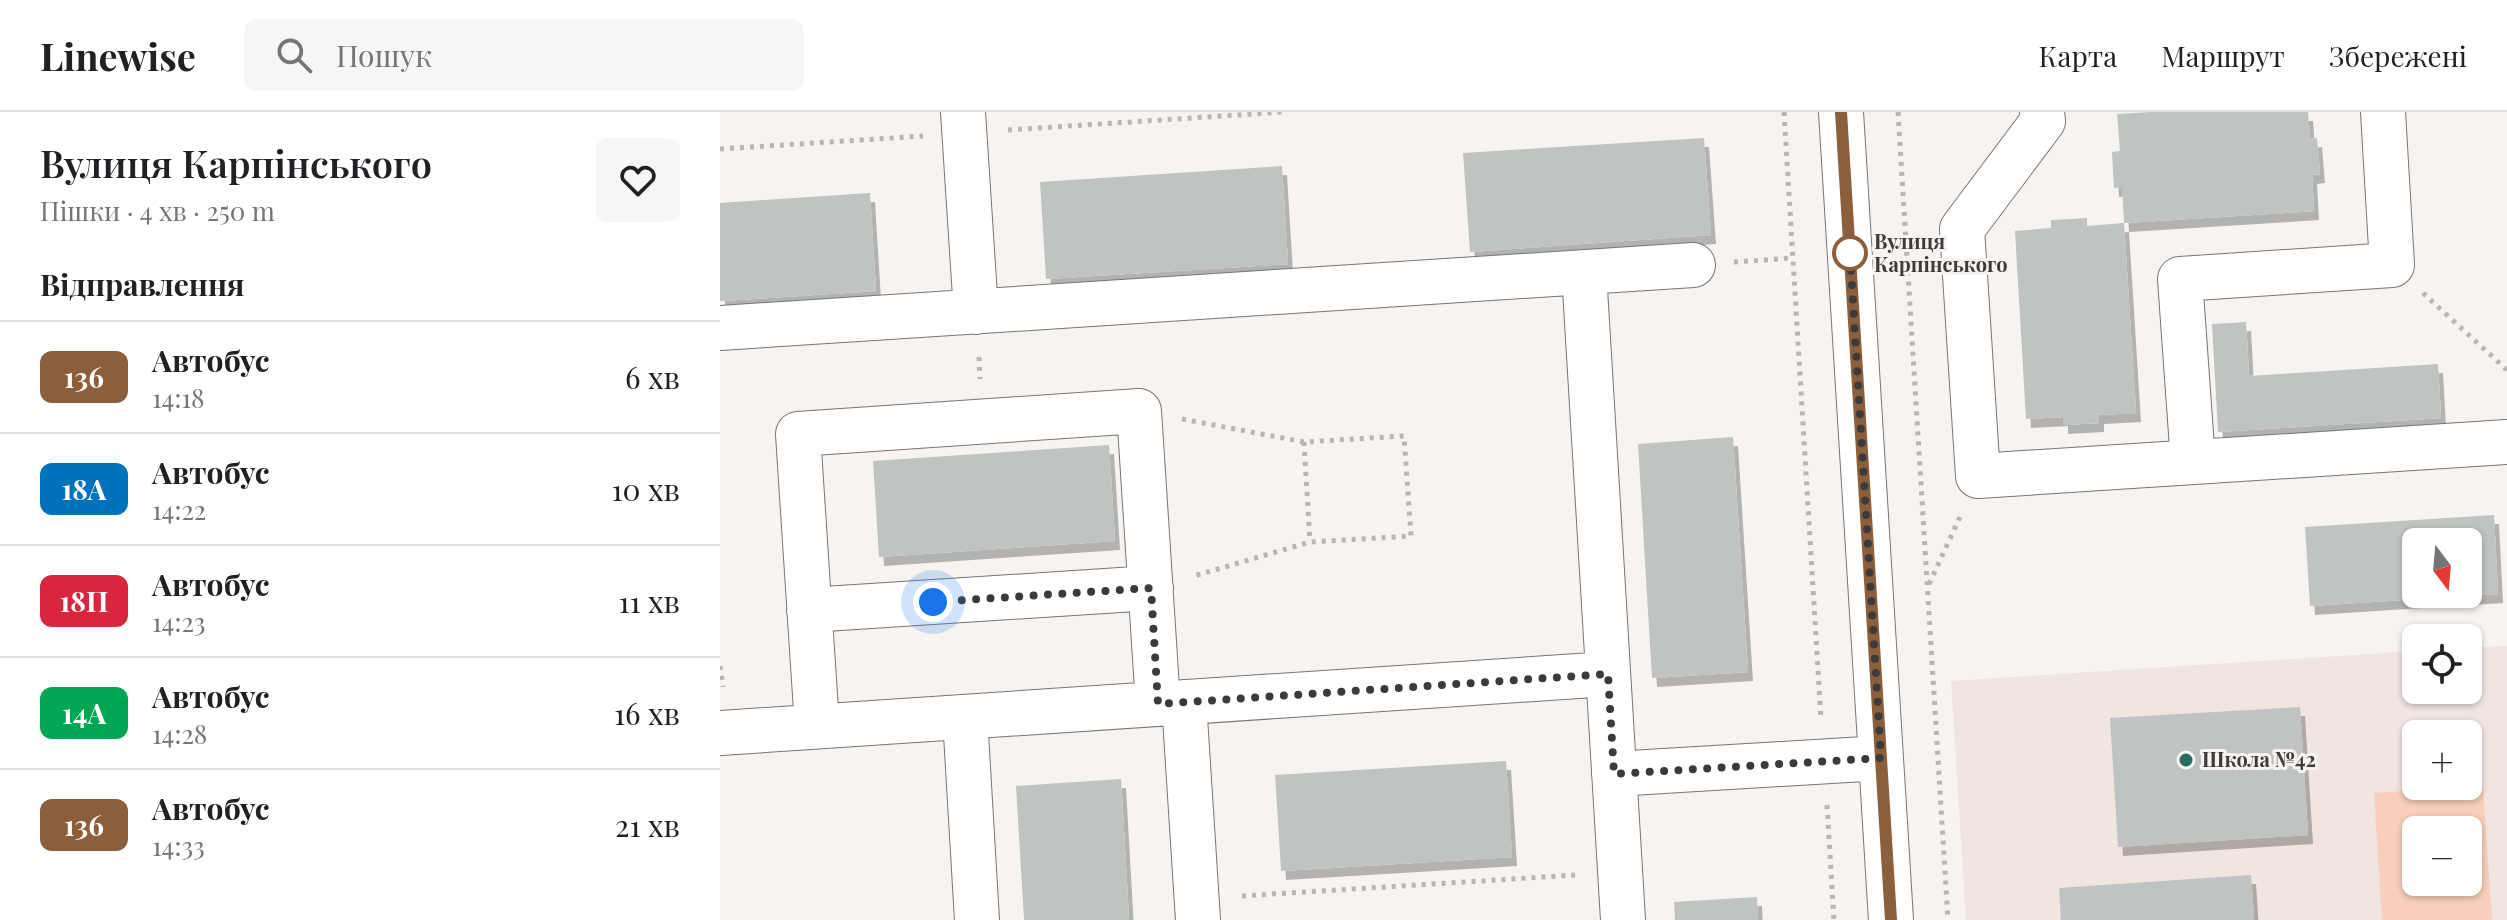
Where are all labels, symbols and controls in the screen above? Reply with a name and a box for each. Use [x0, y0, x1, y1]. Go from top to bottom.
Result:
search box [244, 19, 804, 91]
text: Linewise [40, 30, 196, 81]
icon: search [272, 33, 316, 77]
text: Пошук [336, 35, 432, 75]
text: Карта [2039, 37, 2117, 74]
text: Маршрут [2161, 37, 2285, 74]
text: Збережені [2329, 37, 2467, 74]
text: Вулиця Карпінського [40, 137, 432, 188]
button: heart [596, 138, 680, 222]
text: Пішки · 4 хв · 250 m [40, 193, 275, 228]
place label: Вулиця Карпінського [1874, 227, 2008, 277]
marker: Вулиця Карпінського [1833, 236, 1867, 270]
text: Відправлення [40, 264, 245, 304]
text: Автобус [152, 340, 270, 380]
text: 6 хв [625, 357, 680, 397]
text: 136 [64, 358, 104, 395]
text: 14:18 [152, 380, 205, 415]
text: Автобус [152, 452, 270, 492]
text: 10 хв [611, 469, 680, 509]
text: 18А [61, 470, 107, 507]
text: 14:22 [152, 492, 206, 527]
north arrow [2402, 528, 2482, 608]
map controls [2402, 528, 2482, 896]
text: Автобус [152, 564, 270, 604]
text: 11 хв [618, 581, 680, 621]
text: 18П [60, 582, 108, 619]
your location [913, 582, 953, 622]
text: 14:23 [152, 604, 206, 639]
button: locate [2402, 624, 2482, 704]
text: Автобус [152, 676, 270, 716]
text: 16 хв [614, 693, 680, 733]
text: 14А [62, 694, 106, 731]
text: 14:28 [152, 716, 207, 751]
button: + [2402, 720, 2482, 800]
place label: Школа №42 [2202, 745, 2316, 772]
marker: Школа №42 [2177, 751, 2195, 769]
text: Автобус [152, 788, 270, 828]
text: 21 хв [615, 805, 680, 845]
text: 136 [64, 806, 104, 843]
button: − [2402, 816, 2482, 896]
text: 14:33 [152, 828, 205, 863]

